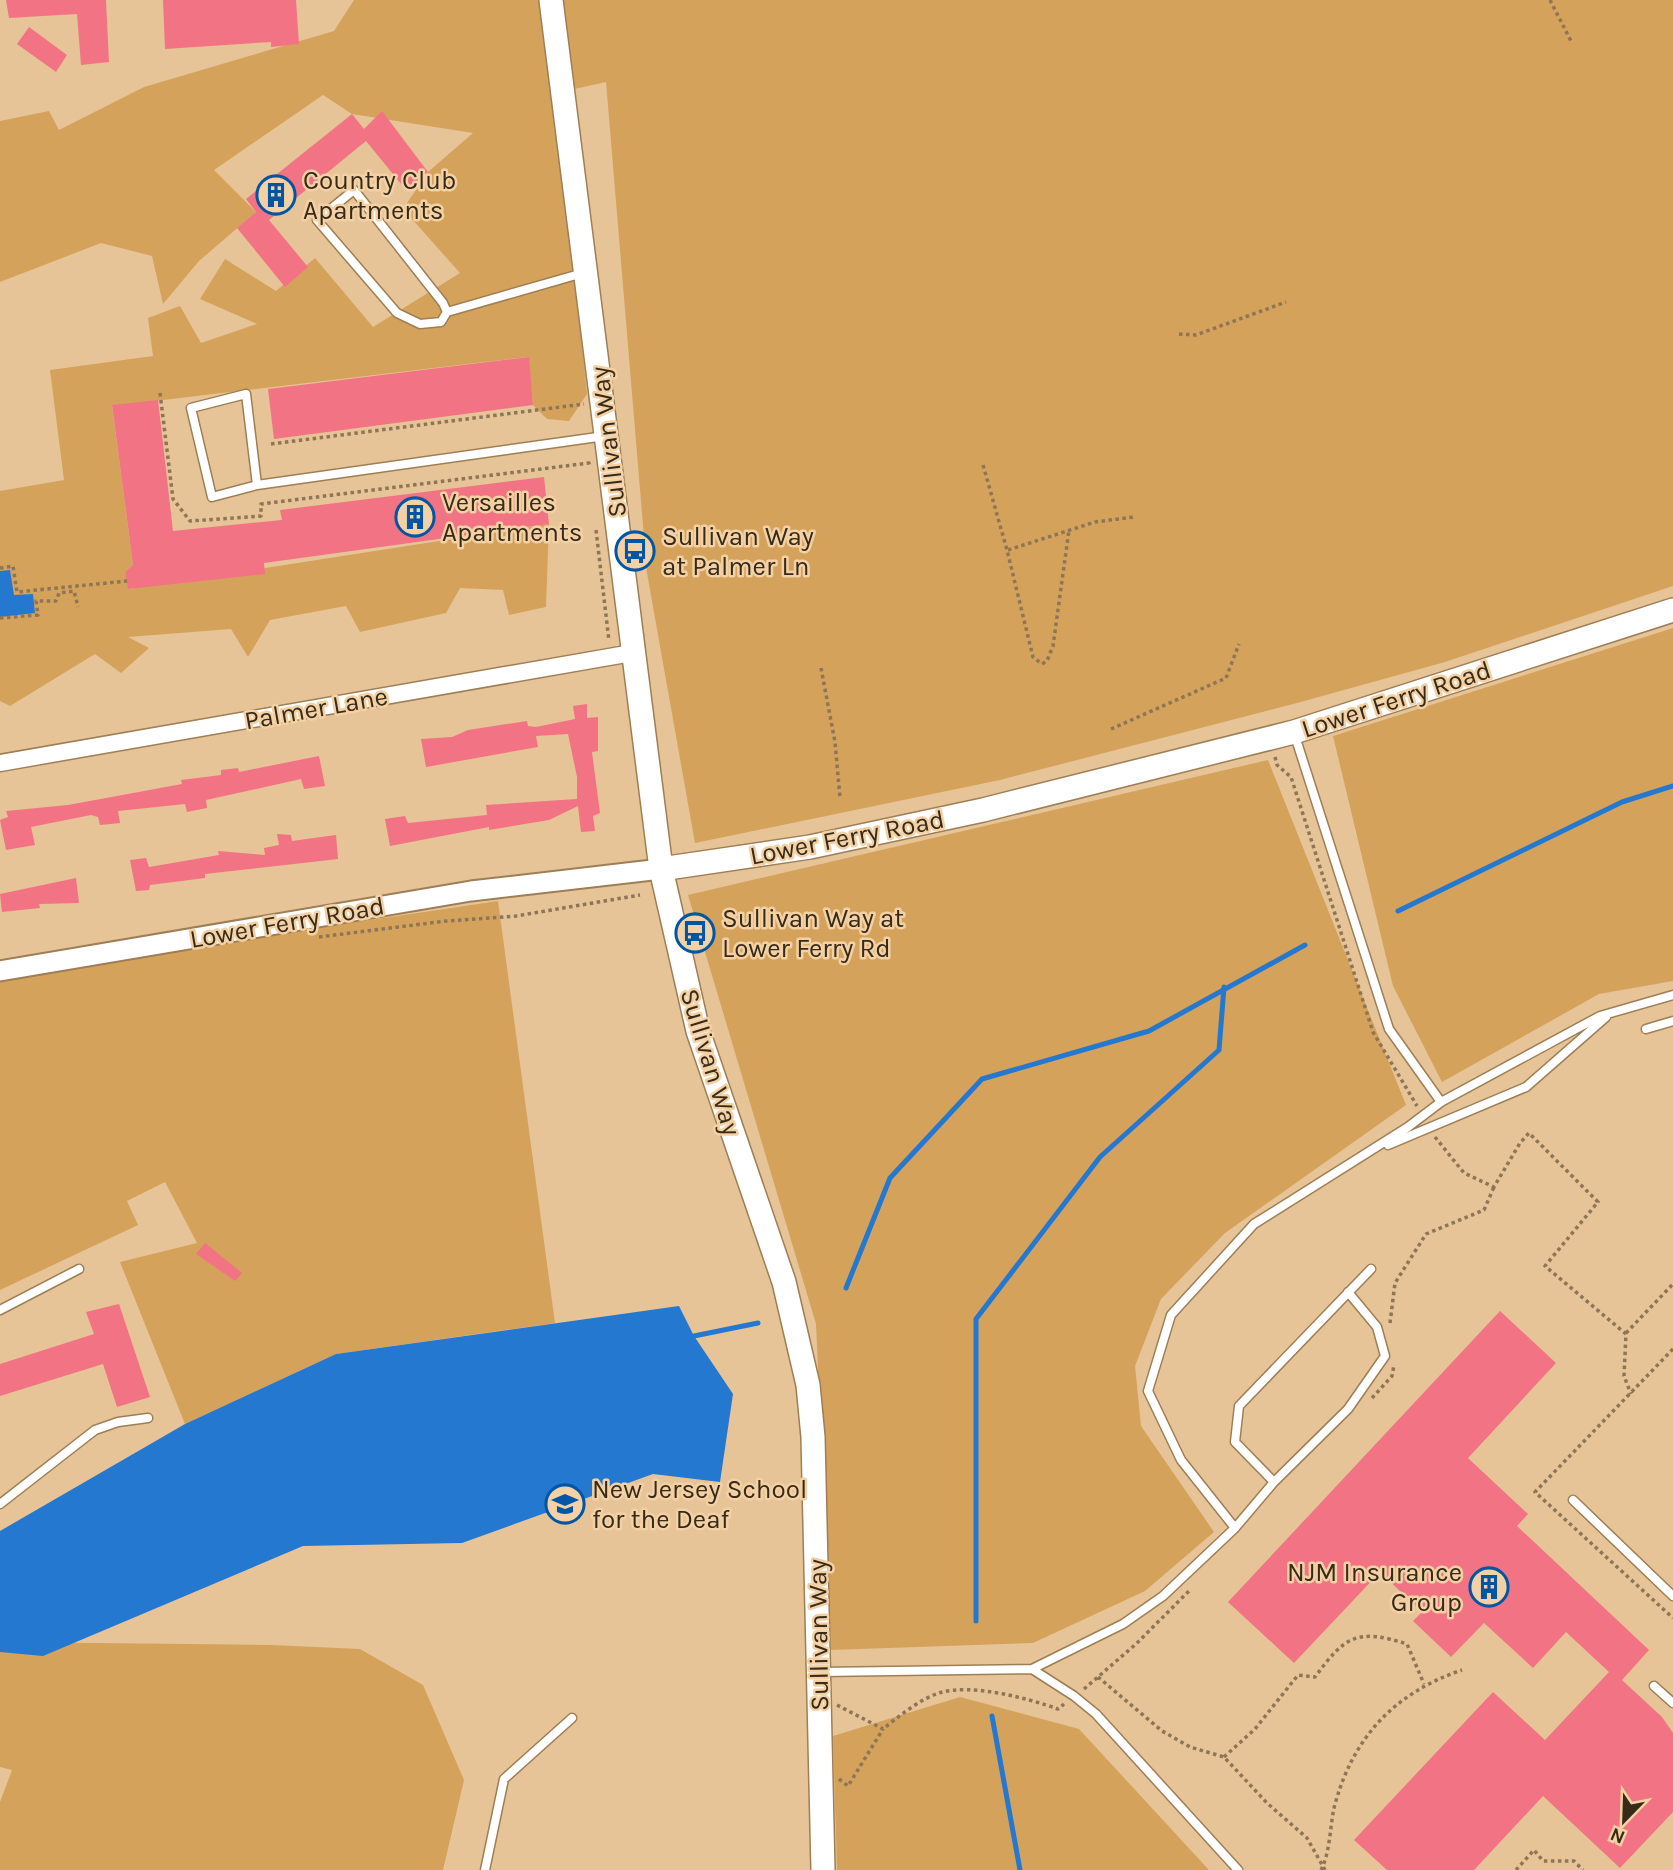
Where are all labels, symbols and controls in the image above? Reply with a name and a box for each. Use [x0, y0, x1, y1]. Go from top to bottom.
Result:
place label: Country Club Apartments [303, 165, 456, 226]
building icon: Country Club Apartments [255, 174, 297, 216]
street label: Sullivan Way [584, 365, 633, 519]
place label: Versailles Apartments [442, 487, 582, 548]
building icon: Versailles Apartments [394, 496, 436, 538]
place label: Sullivan Way at Palmer Ln [662, 521, 814, 582]
bus stop icon: Sullivan Way at Palmer Ln [614, 530, 656, 572]
street label: Lower Ferry Road [1298, 654, 1495, 745]
street label: Palmer Lane [242, 681, 390, 736]
street label: Lower Ferry Road [747, 803, 947, 872]
street label: Lower Ferry Road [187, 890, 387, 955]
place label: Sullivan Way at Lower Ferry Rd [722, 903, 904, 964]
bus stop icon: Sullivan Way at Lower Ferry Rd [674, 912, 716, 954]
street label: Sullivan Way [674, 985, 748, 1139]
place label: New Jersey School for the Deaf [592, 1474, 807, 1535]
school or university icon: New Jersey School for the Deaf [544, 1483, 586, 1525]
place label: NJM Insurance Group [1287, 1557, 1462, 1618]
street label: Sullivan Way [802, 1559, 835, 1711]
building icon: NJM Insurance Group [1468, 1566, 1510, 1608]
north arrow [1589, 1786, 1659, 1856]
text: N [1607, 1823, 1628, 1849]

